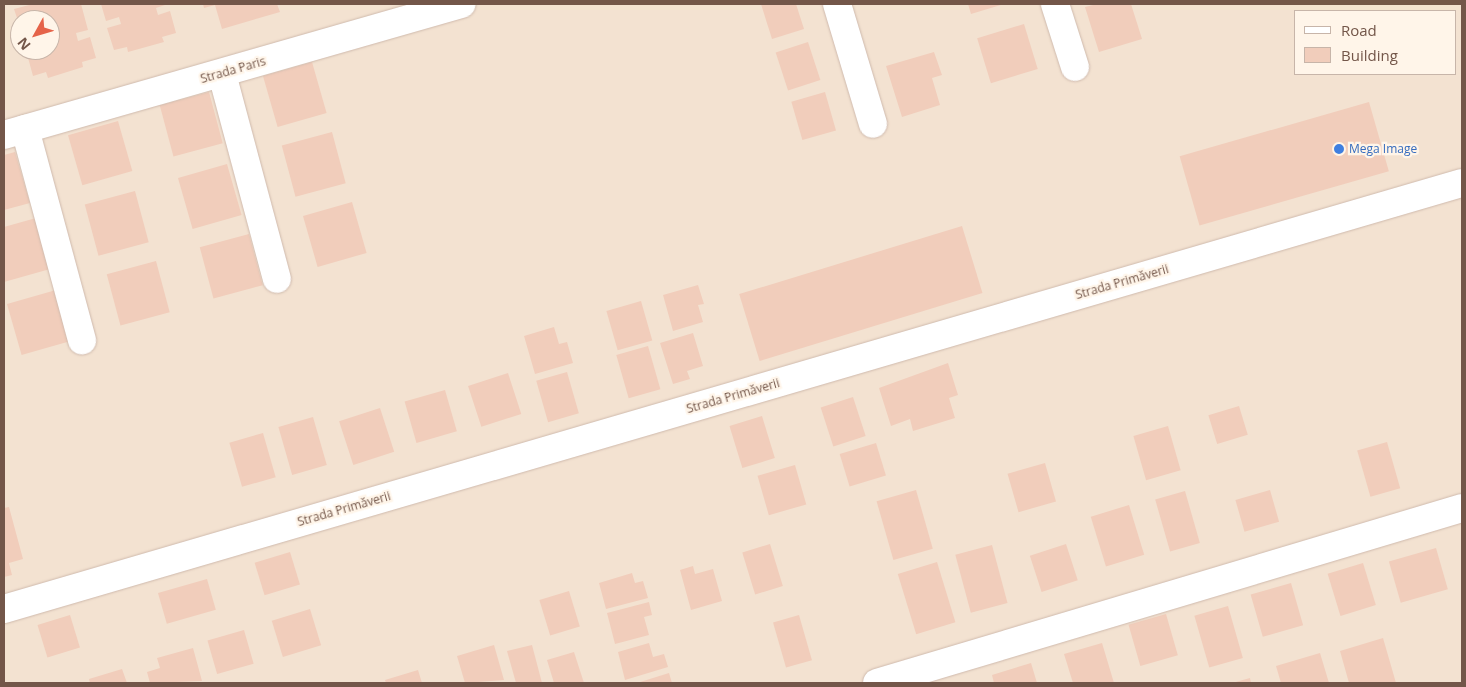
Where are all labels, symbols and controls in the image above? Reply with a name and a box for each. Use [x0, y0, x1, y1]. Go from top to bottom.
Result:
north arrow [10, 10, 60, 60]
legend [1294, 10, 1456, 75]
text: Road [1341, 20, 1377, 40]
text: N [13, 34, 35, 55]
text: Building [1341, 45, 1398, 65]
street label: Strada Paris [199, 54, 267, 86]
place label: Mega Image [1349, 142, 1417, 156]
marker: Mega Image [1333, 143, 1345, 155]
street label: Strada Primăverii [1074, 262, 1170, 302]
street label: Strada Primăverii [685, 376, 781, 416]
street label: Strada Primăverii [296, 489, 392, 529]

